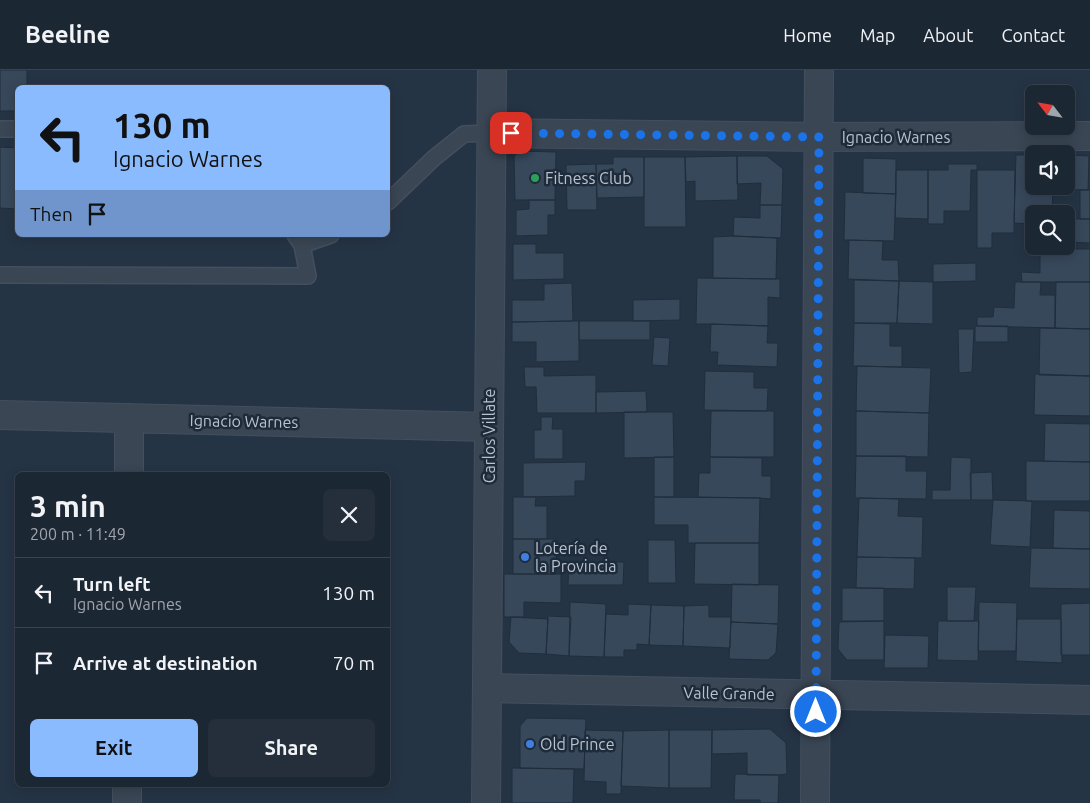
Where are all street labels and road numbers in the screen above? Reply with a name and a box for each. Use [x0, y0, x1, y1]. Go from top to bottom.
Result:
street label: Ignacio Warnes [842, 128, 950, 146]
street label: Carlos Villate [480, 389, 498, 483]
street label: Ignacio Warnes [189, 411, 299, 431]
street label: Valle Grande [683, 683, 775, 703]

